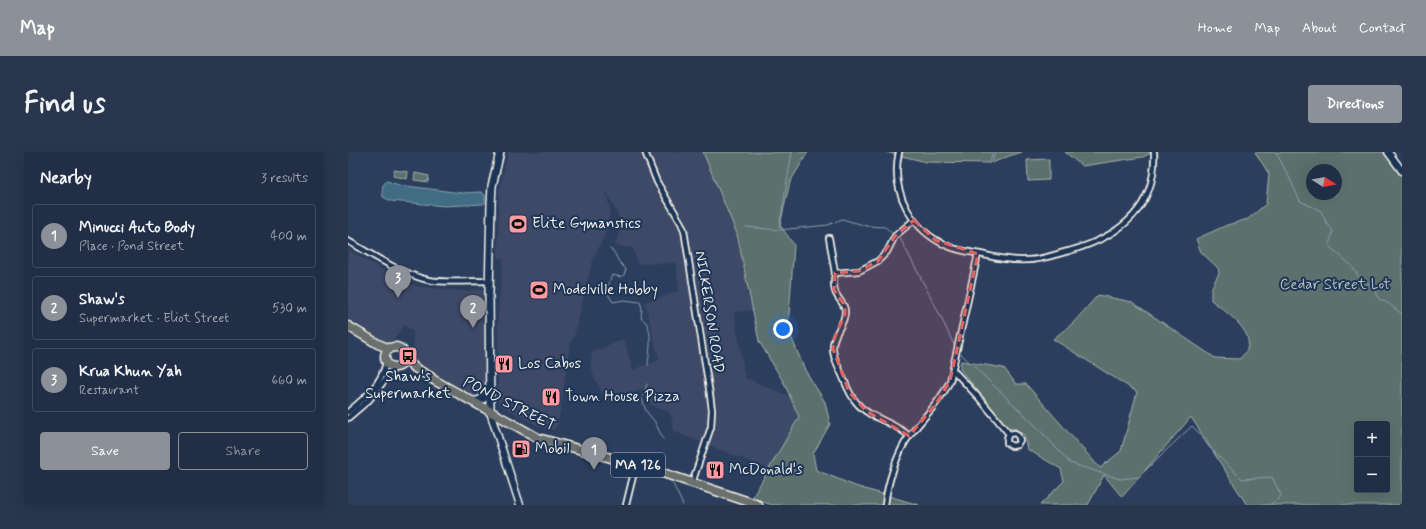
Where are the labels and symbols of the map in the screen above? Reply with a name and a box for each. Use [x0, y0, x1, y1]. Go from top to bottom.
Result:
north arrow [1306, 164, 1342, 200]
sports icon: Elite Gymanstics [507, 213, 529, 235]
place label: Elite Gymanstics [532, 214, 641, 234]
street label: NICKERSON ROAD [689, 249, 729, 375]
pin: 3 [385, 265, 411, 298]
park label: Cedar Street Lot [1280, 275, 1390, 295]
sports icon: Modelville Hobby [528, 279, 550, 301]
place label: Modelville Hobby [553, 280, 658, 300]
pin: 2 [460, 295, 486, 328]
your location [773, 319, 793, 339]
bus stop icon: Shaw's Supermarket [397, 345, 419, 367]
restaurant icon: Los Cabos [493, 353, 515, 375]
place label: Los Cabos [518, 354, 582, 374]
place label: Shaw's Supermarket [365, 367, 451, 404]
street label: POND STREET [459, 372, 559, 436]
restaurant icon: Town House Pizza [540, 386, 562, 408]
place label: Town House Pizza [565, 387, 680, 407]
pin: 1 [581, 437, 607, 470]
fuel station icon: Mobil [510, 438, 532, 460]
place label: Mobil [535, 439, 570, 459]
road number: MA 126 [611, 453, 665, 477]
restaurant icon: McDonald's [704, 459, 726, 481]
place label: McDonald's [729, 460, 803, 480]

